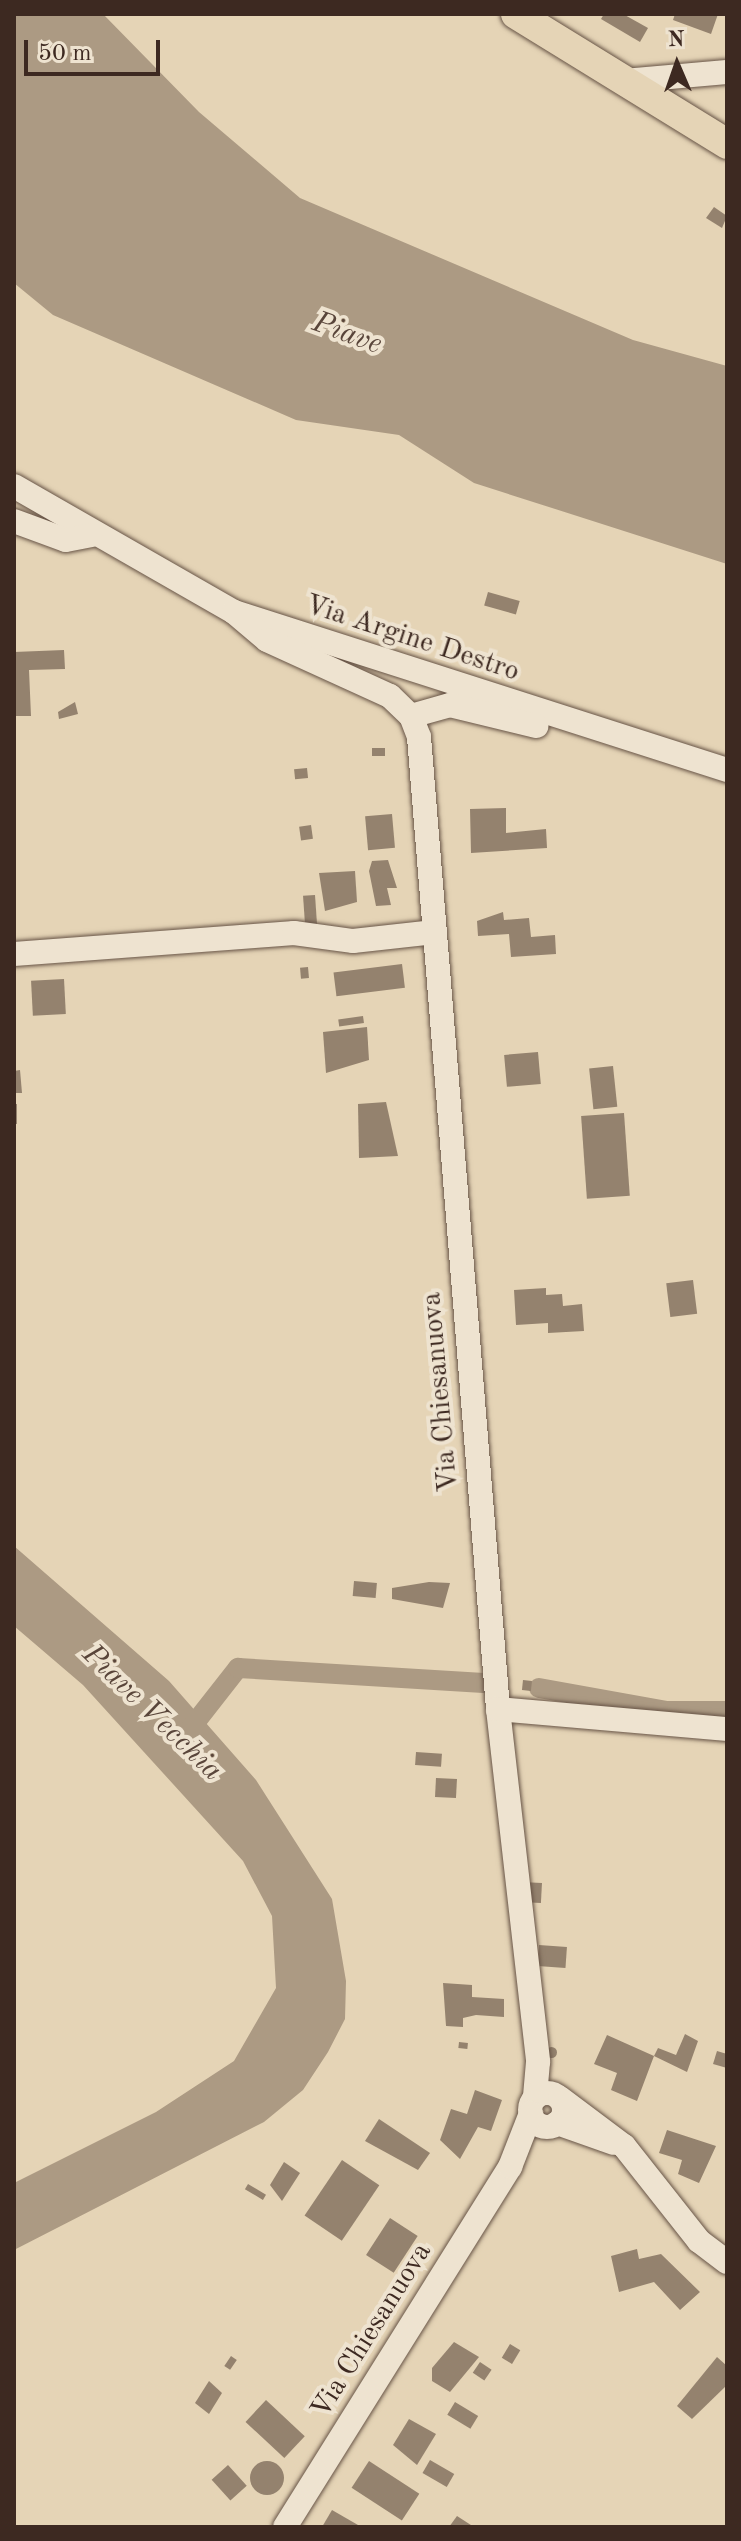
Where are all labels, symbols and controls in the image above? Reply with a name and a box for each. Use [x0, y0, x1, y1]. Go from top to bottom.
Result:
scale bar [28, 24, 164, 74]
north arrow [637, 24, 717, 104]
text: N [667, 29, 685, 51]
text: 50 m [38, 42, 92, 66]
water label: Piave [307, 305, 387, 363]
street label: Via Argine Destro [301, 589, 523, 689]
street label: Via Chiesanuova [416, 1291, 466, 1493]
water label: Piave Vecchia [74, 1637, 230, 1789]
street label: Via Chiesanuova [305, 2237, 439, 2425]

